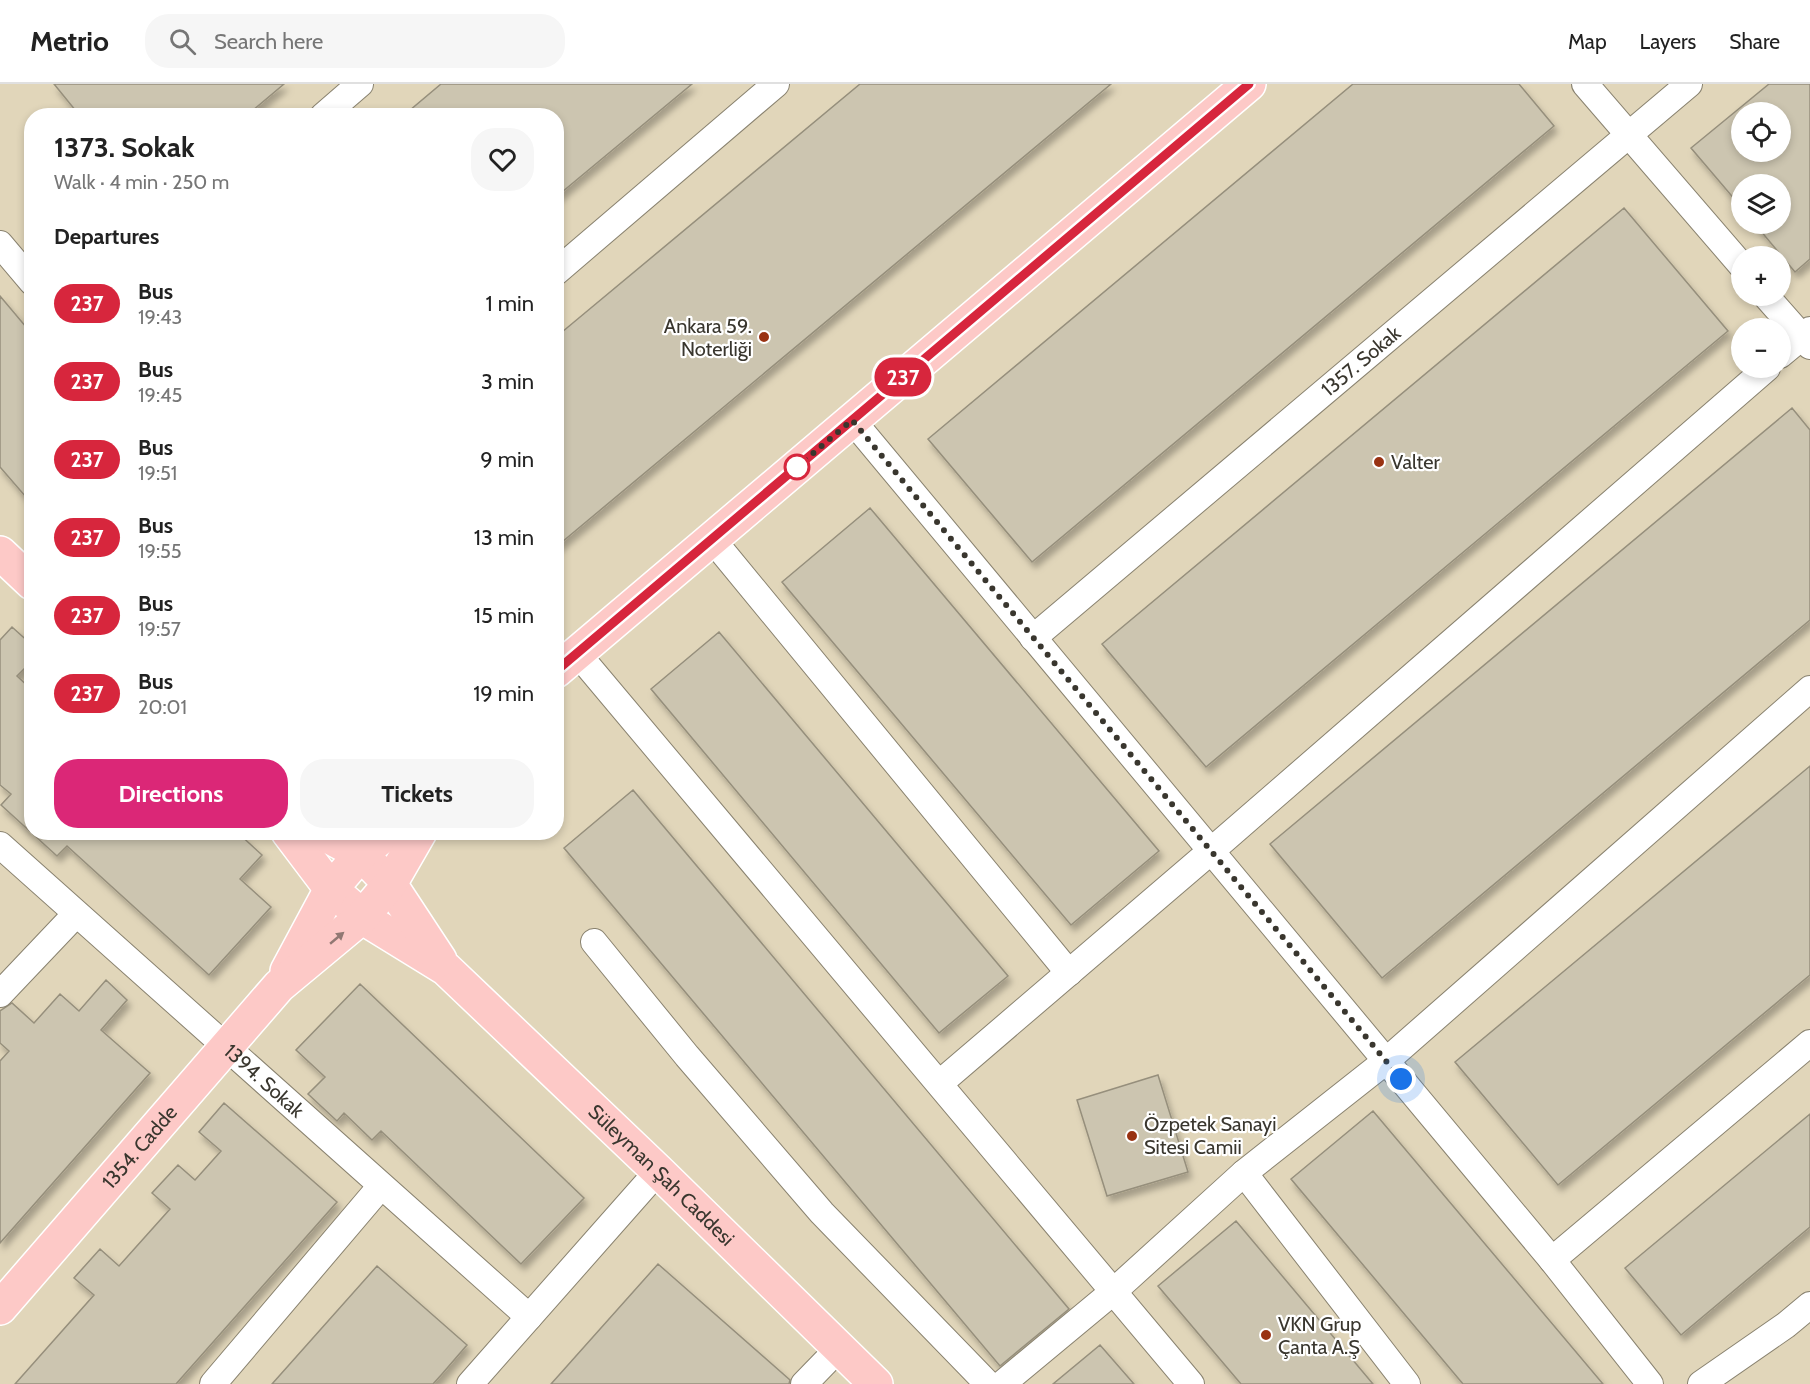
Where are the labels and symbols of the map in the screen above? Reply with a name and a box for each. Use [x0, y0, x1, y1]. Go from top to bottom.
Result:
place label: Ankara 59. Noterliği [664, 314, 752, 361]
street label: 1357. Sokak [1316, 321, 1405, 401]
marker: Ankara 59. Noterliği [757, 330, 771, 344]
line badge: 237 [868, 358, 938, 396]
place label: Valter [1391, 450, 1441, 474]
unlabelled marker [784, 454, 810, 480]
marker: Valter [1372, 455, 1386, 469]
one-way arrow [329, 931, 345, 944]
street label: 1394. Sokak [219, 1039, 309, 1123]
your location [1386, 1064, 1416, 1094]
street label: Süleyman Şah Caddesi [584, 1099, 739, 1251]
street label: 1354. Cadde [97, 1100, 182, 1194]
place label: Özpetek Sanayi Sitesi Camii [1144, 1112, 1276, 1159]
marker: Özpetek Sanayi Sitesi Camii [1125, 1129, 1139, 1143]
place label: VKN Grup Çanta A.Ş [1278, 1312, 1361, 1359]
marker: VKN Grup Çanta A.Ş [1259, 1328, 1273, 1342]

